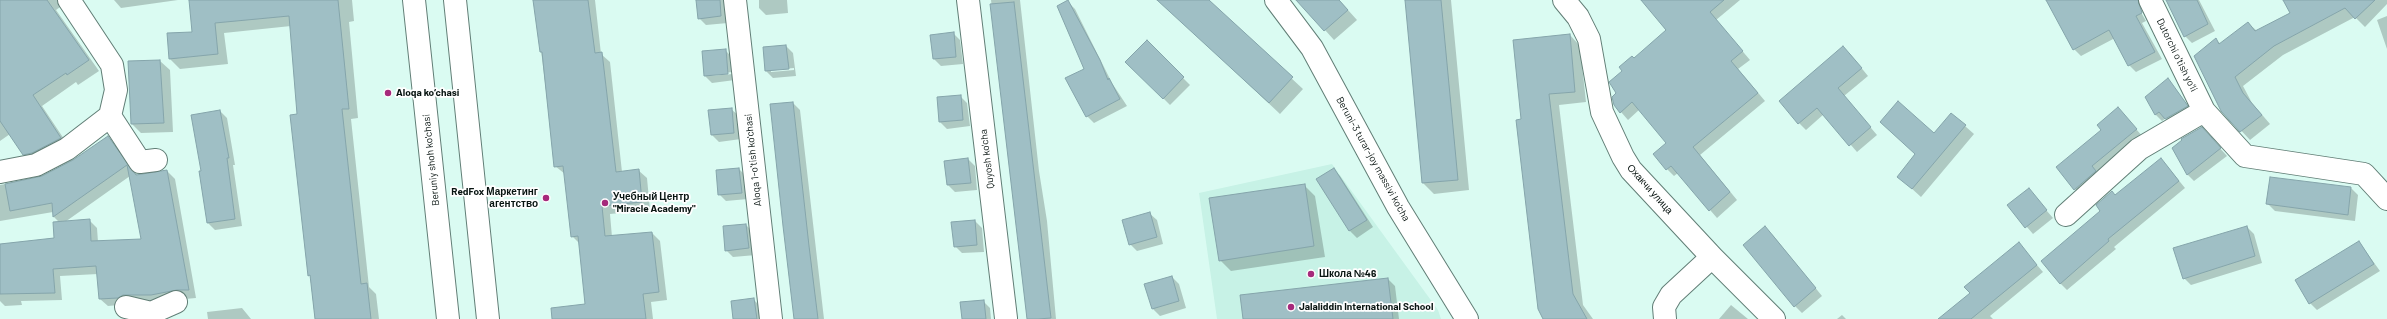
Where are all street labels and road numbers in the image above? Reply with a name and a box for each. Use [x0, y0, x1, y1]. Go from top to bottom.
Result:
street label: Dutorchi o'tish yo'li [2154, 16, 2200, 94]
street label: Beruni-3 turar-joy massivi ko'cha [1334, 95, 1412, 223]
street label: Aloqa 1-o'tish ko'chasi [742, 113, 764, 207]
street label: Beruniy shoh ko'chasi [420, 114, 442, 206]
street label: Quyosh ko'cha [977, 129, 997, 189]
street label: Охакчи улица [1625, 162, 1675, 216]

